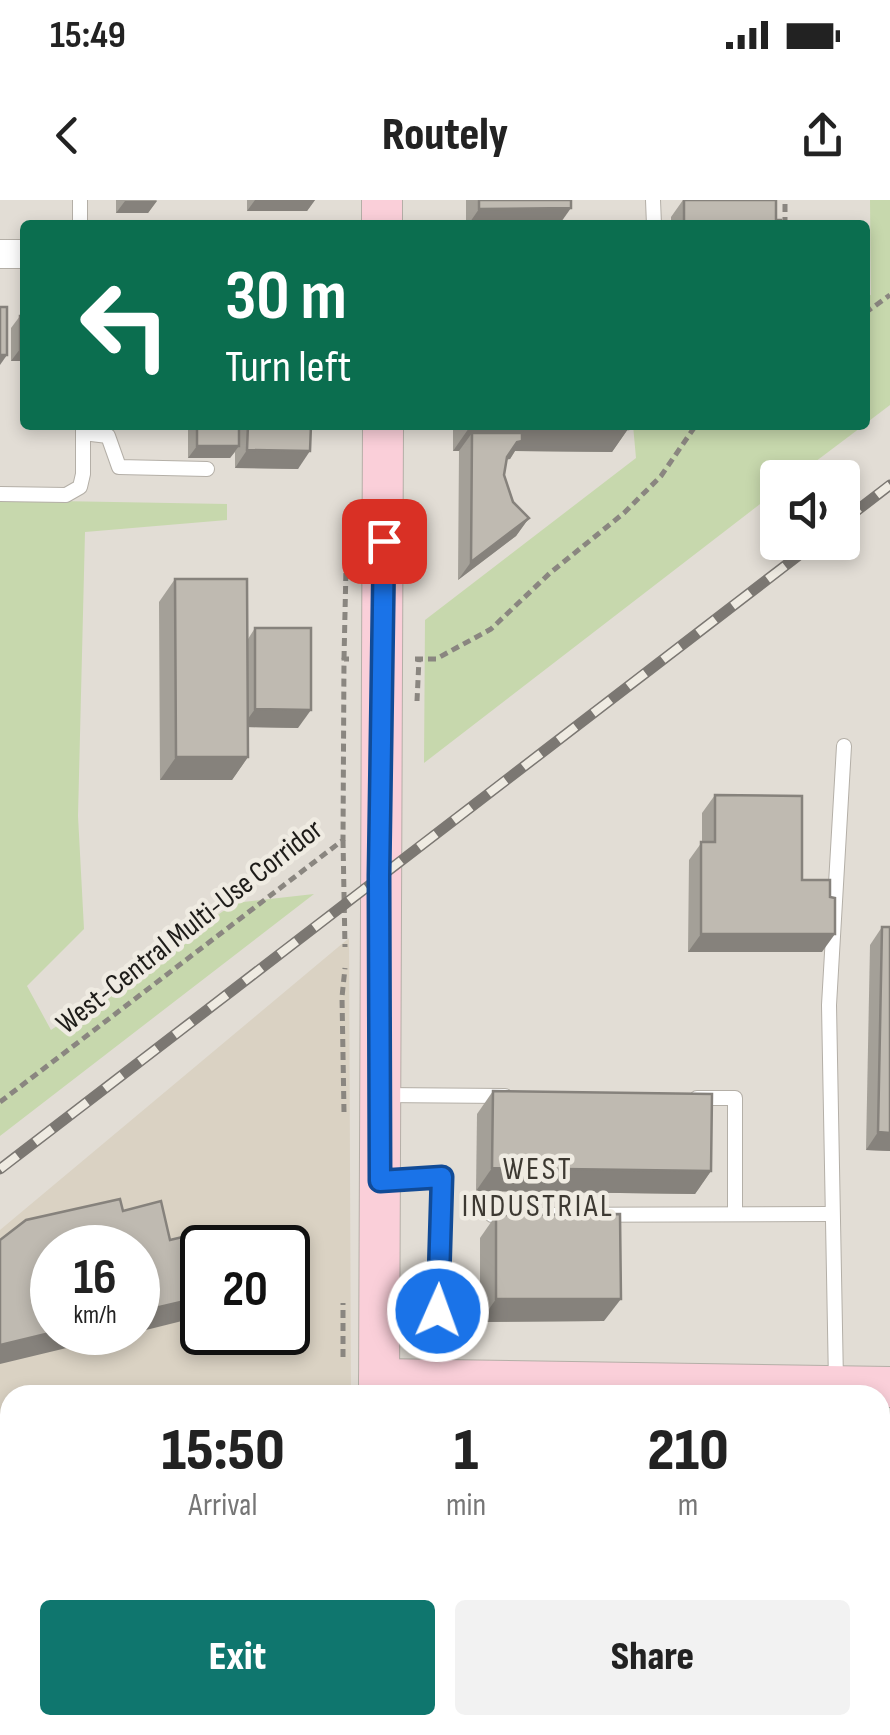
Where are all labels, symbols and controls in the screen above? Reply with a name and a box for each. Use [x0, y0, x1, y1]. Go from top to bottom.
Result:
text: 15:49 [50, 13, 126, 58]
icon: back [40, 108, 95, 163]
text: Routely [382, 108, 508, 163]
icon: share [795, 108, 850, 163]
text: 30 m [225, 255, 347, 339]
icon: left [60, 260, 190, 390]
text: Turn left [225, 340, 351, 395]
map controls [760, 460, 860, 560]
button: sound [760, 460, 860, 560]
pin [342, 499, 427, 584]
icon: arrive [357, 514, 412, 569]
street label: West-Central Multi-Use Corridor [49, 811, 330, 1042]
district label: WEST INDUSTRIAL [462, 1150, 614, 1226]
speed limit sign: 20 [180, 1225, 310, 1355]
text: 16 [73, 1248, 117, 1308]
position arrow [386, 1259, 490, 1363]
text: km/h [73, 1300, 117, 1331]
text: 15:50 [161, 1415, 285, 1487]
text: 1 [454, 1415, 478, 1487]
text: 210 [648, 1415, 729, 1487]
text: Arrival [189, 1486, 257, 1525]
text: min [446, 1486, 486, 1525]
text: m [678, 1486, 698, 1525]
button: Exit [40, 1600, 435, 1715]
button: Share [455, 1600, 850, 1715]

